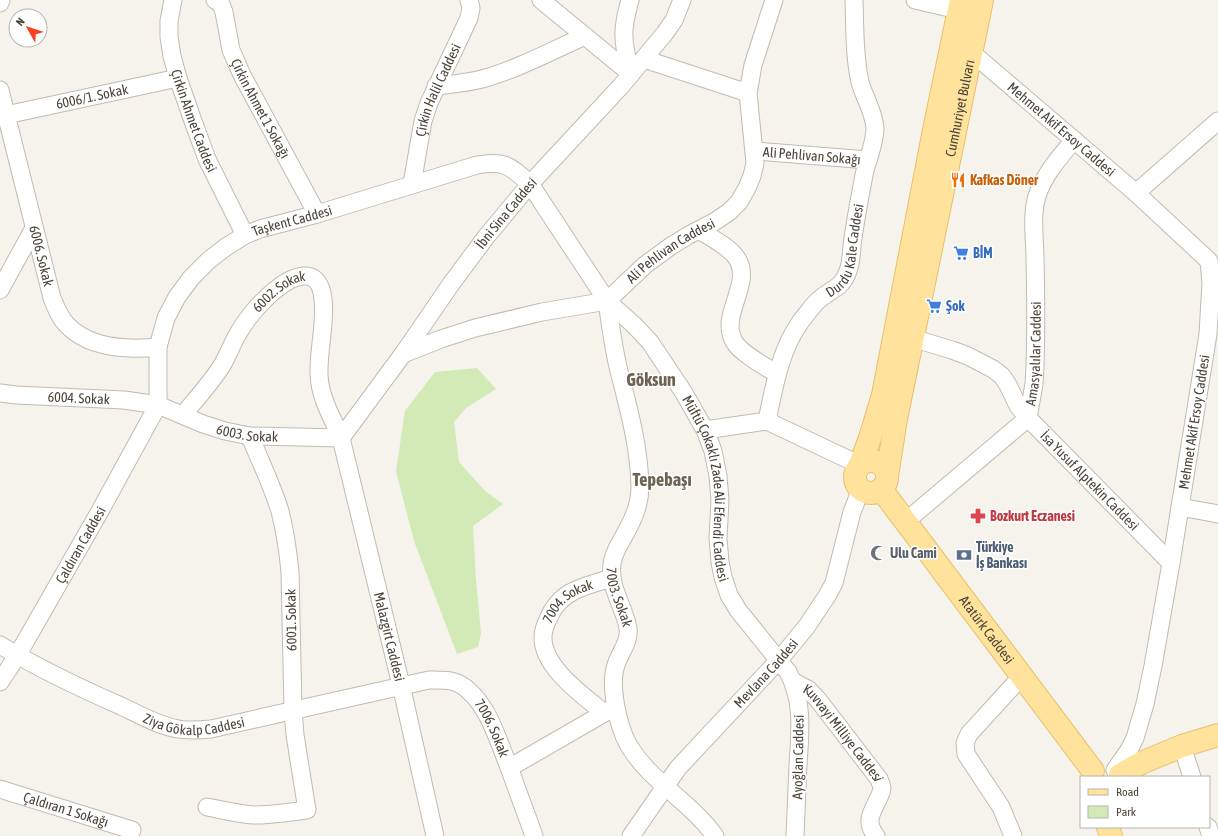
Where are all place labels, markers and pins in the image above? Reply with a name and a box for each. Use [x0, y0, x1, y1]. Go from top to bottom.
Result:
restaurant icon: Kafkas Döner [949, 171, 967, 189]
place label: Kafkas Döner [970, 172, 1039, 188]
supermarket icon: BİM [952, 244, 970, 262]
place label: BİM [973, 244, 993, 261]
supermarket icon: Şok [925, 297, 943, 315]
place label: Şok [946, 298, 965, 314]
pharmacy icon: Bozkurt Eczanesi [969, 507, 987, 525]
place label: Bozkurt Eczanesi [990, 508, 1075, 524]
place label: Türkiye İş Bankası [976, 539, 1027, 571]
mosque icon: Ulu Cami [869, 544, 887, 562]
place label: Ulu Cami [890, 545, 937, 561]
bank icon: Türkiye İş Bankası [955, 546, 973, 564]

